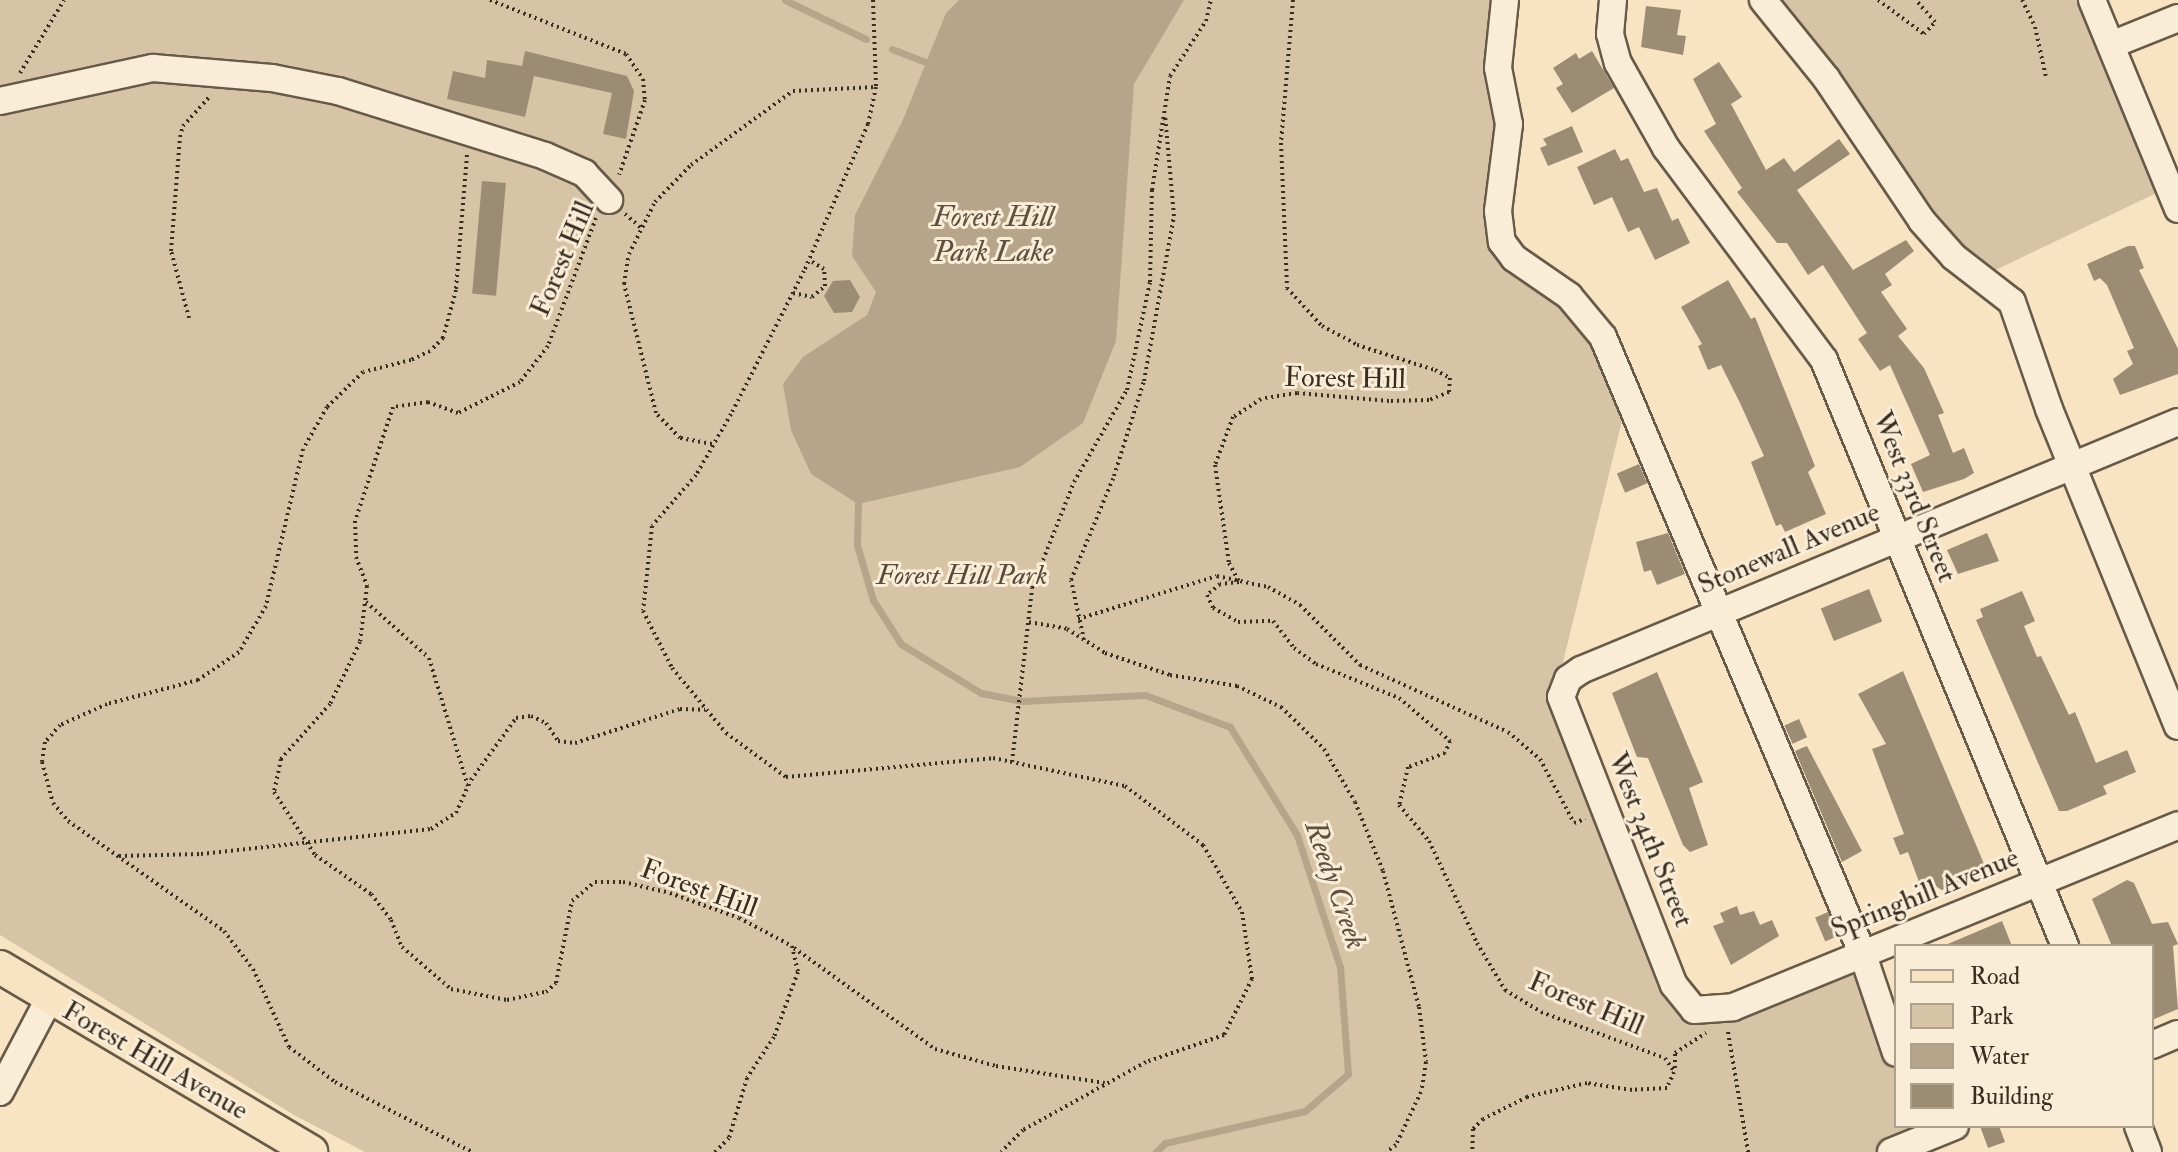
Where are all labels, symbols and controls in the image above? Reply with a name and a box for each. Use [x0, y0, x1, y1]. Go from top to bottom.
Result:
street label: Forest Hill [524, 196, 602, 322]
water label: Forest Hill Park Lake [932, 199, 1054, 270]
street label: Forest Hill [1284, 361, 1406, 397]
street label: West 33rd Street [1864, 407, 1964, 587]
street label: Stonewall Avenue [1693, 496, 1885, 602]
park label: Forest Hill Park [876, 559, 1048, 593]
street label: West 34th Street [1600, 748, 1700, 932]
water label: Reedy Creek [1296, 816, 1374, 954]
street label: Springhill Avenue [1826, 841, 2024, 947]
street label: Forest Hill [636, 852, 762, 926]
legend [1894, 944, 2154, 1128]
text: Road [1970, 961, 2020, 992]
street label: Forest Hill [1523, 965, 1649, 1043]
street label: Forest Hill Avenue [56, 994, 254, 1128]
text: Park [1970, 1001, 2014, 1032]
text: Water [1970, 1041, 2029, 1072]
text: Building [1970, 1081, 2053, 1112]

